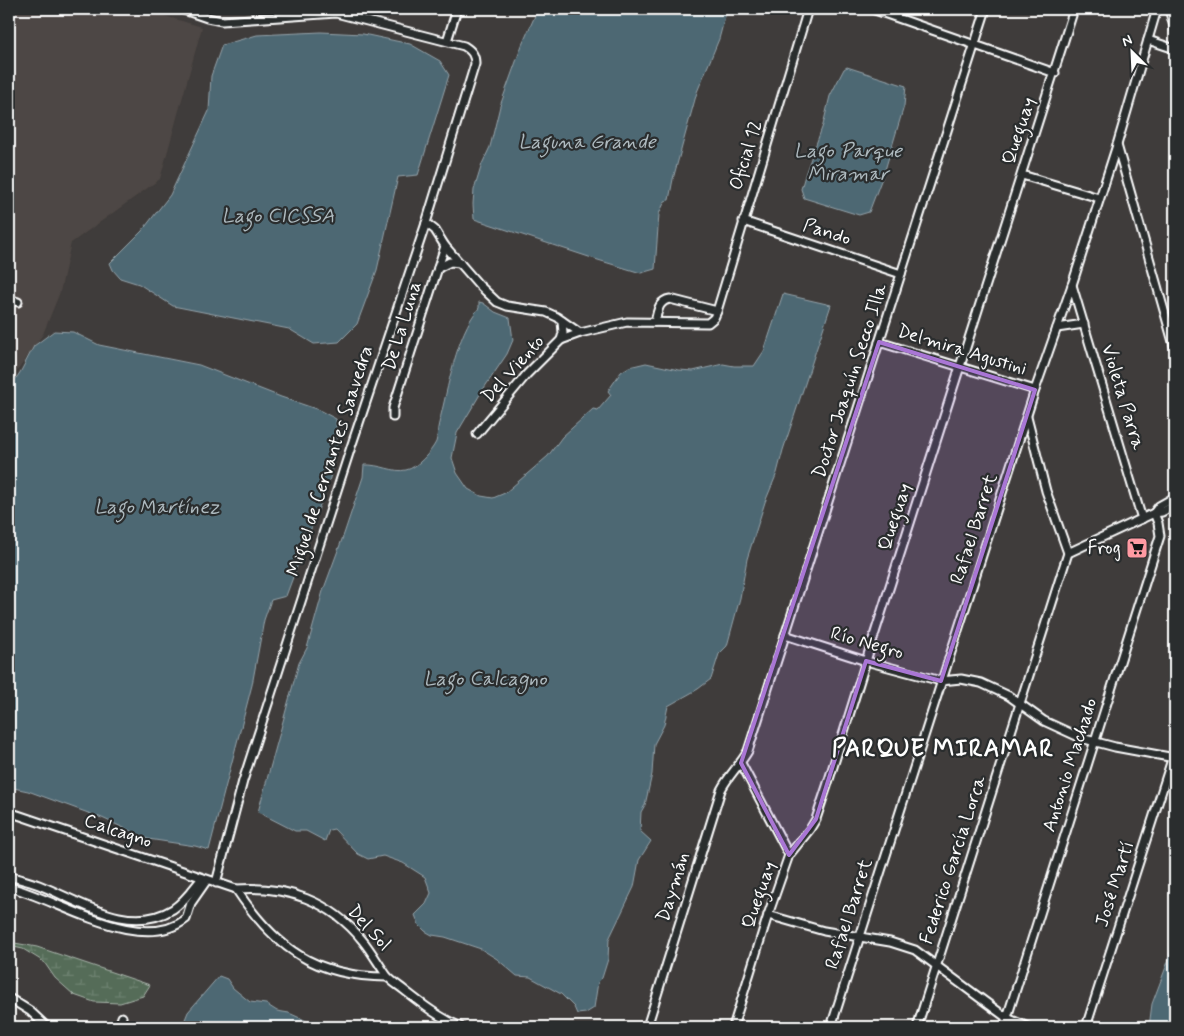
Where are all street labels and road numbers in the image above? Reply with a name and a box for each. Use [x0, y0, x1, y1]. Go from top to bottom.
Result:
street label: Queguay [996, 94, 1044, 169]
street label: Oficial 12 [724, 117, 768, 193]
street label: Pando [800, 213, 854, 251]
street label: De La Luna [377, 278, 427, 374]
street label: Doctor Joaquín Secco Illa [807, 280, 893, 481]
street label: Delmira Agustini [894, 318, 1030, 383]
street label: Del Viento [476, 330, 550, 408]
street label: Violeta Parra [1095, 341, 1151, 453]
street label: Miguel de Cervantes Saavedra [281, 342, 382, 581]
street label: Rafael Barret [944, 471, 1004, 587]
street label: Queguay [872, 480, 920, 555]
street label: Río Negro [827, 621, 906, 668]
street label: Antonio Machado [1037, 695, 1103, 835]
street label: Federico García Lorca [914, 772, 992, 947]
street label: Calcagno [80, 808, 155, 855]
street label: José Martí [1089, 838, 1141, 930]
street label: Daymán [651, 849, 695, 925]
street label: Rafael Barret [819, 856, 879, 972]
street label: Queguay [736, 858, 785, 933]
street label: Del Sol [342, 899, 396, 957]

